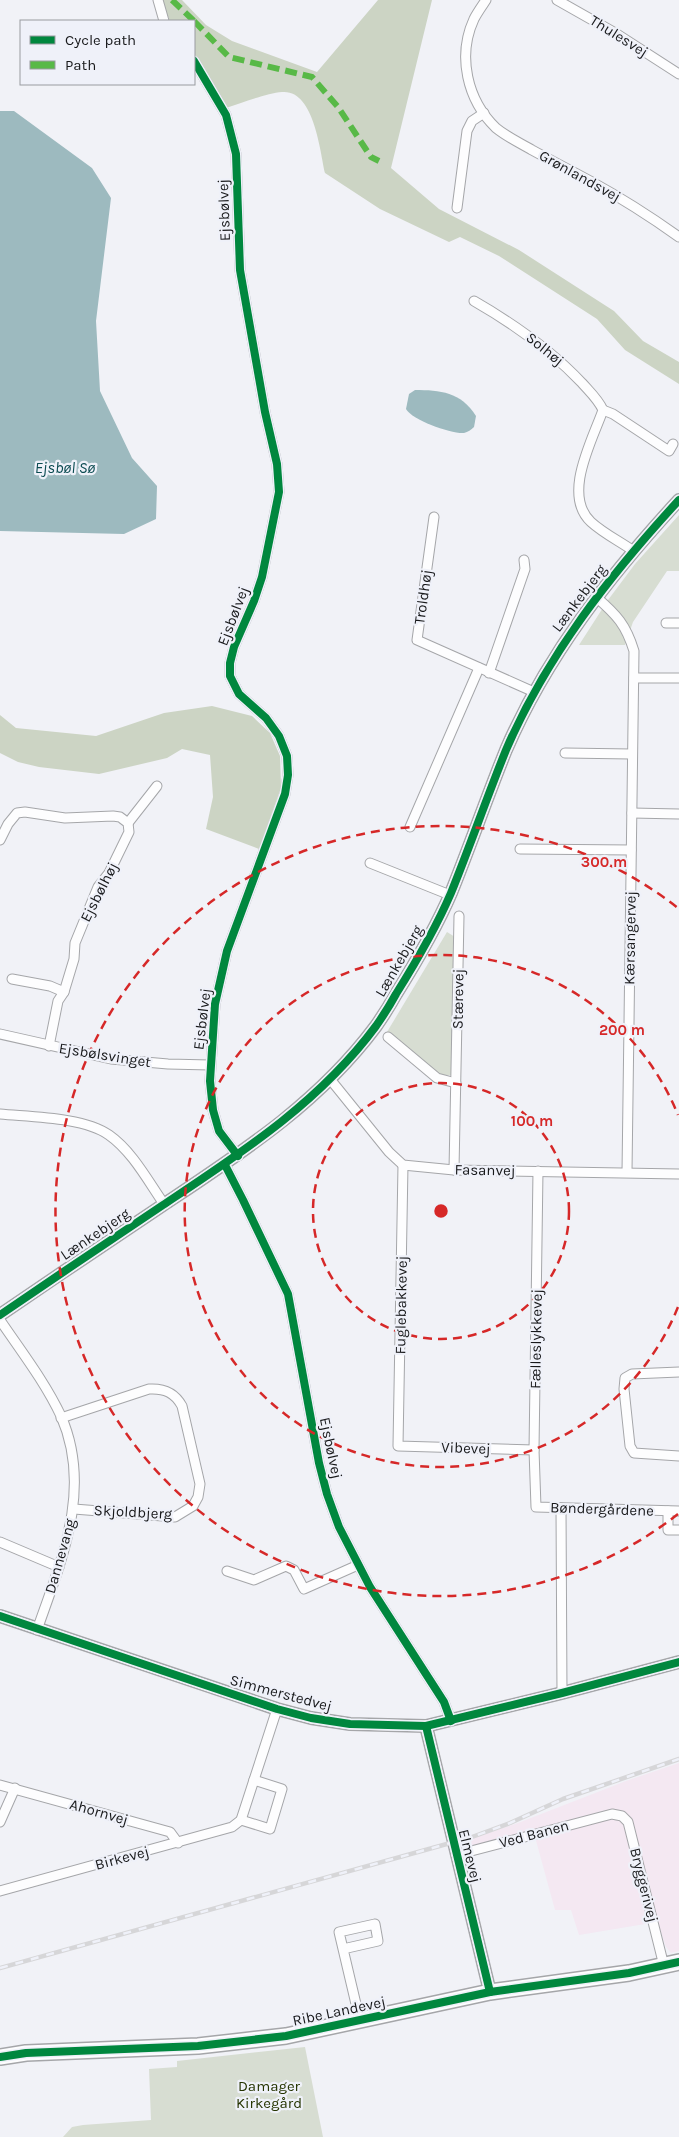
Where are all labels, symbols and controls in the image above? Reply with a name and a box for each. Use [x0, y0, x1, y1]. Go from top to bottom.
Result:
street label: Thulesvej [587, 11, 651, 61]
legend [20, 20, 195, 85]
text: Cycle path [65, 31, 136, 49]
text: Path [65, 56, 96, 74]
street label: Grønlandsvej [536, 146, 624, 206]
street label: Ejsbølvej [214, 179, 234, 241]
street label: Solhøj [522, 328, 568, 370]
water label: Ejsbøl Sø [35, 458, 96, 477]
street label: Lænkebjerg [548, 560, 611, 635]
street label: Troldhøj [410, 568, 436, 626]
street label: Ejsbølvej [213, 584, 253, 648]
text: 300 m [581, 853, 627, 871]
street label: Ejsbølhøj [76, 859, 122, 925]
street label: Kærsangervej [620, 891, 640, 985]
street label: Lænkebjerg [371, 921, 427, 1000]
street label: Stærevej [448, 969, 468, 1029]
street label: Ejsbølvej [189, 987, 215, 1051]
text: 200 m [599, 1021, 645, 1039]
street label: Ejsbølsvinget [58, 1039, 153, 1071]
text: 100 m [511, 1112, 553, 1130]
street label: Fasanvej [454, 1160, 516, 1180]
centre of rings [432, 1202, 450, 1220]
street label: Lænkebjerg [57, 1204, 134, 1264]
street label: Fuglebakkevej [391, 1256, 411, 1354]
street label: Fælleslykkevej [526, 1289, 546, 1389]
street label: Ejsbølvej [316, 1416, 346, 1480]
street label: Vibevej [441, 1438, 491, 1458]
street label: Bøndergårdene [550, 1498, 654, 1520]
street label: Skjoldbjerg [93, 1501, 173, 1523]
street label: Dannevang [41, 1516, 79, 1596]
street label: Simmerstedvej [228, 1671, 334, 1715]
street label: Ahornvej [68, 1795, 130, 1829]
street label: Ved Banen [497, 1816, 571, 1852]
street label: Elmevej [455, 1827, 485, 1885]
street label: Birkevej [93, 1842, 151, 1874]
street label: Bryggerivej [626, 1846, 662, 1924]
street label: Ribe Landevej [291, 1992, 387, 2030]
park label: Damager Kirkegård [236, 2077, 302, 2112]

